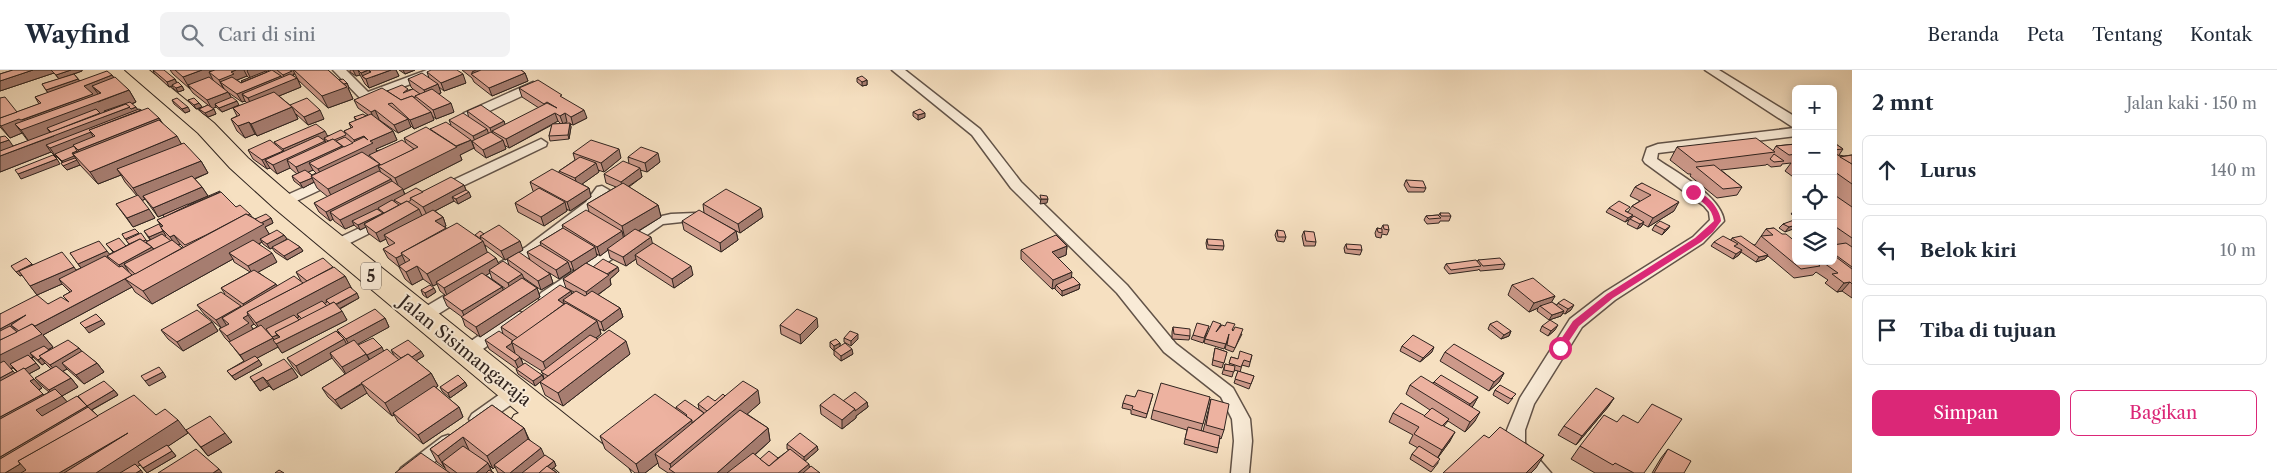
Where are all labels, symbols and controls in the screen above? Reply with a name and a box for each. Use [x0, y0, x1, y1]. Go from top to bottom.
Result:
search box [160, 12, 510, 57]
text: Wayfind [25, 20, 130, 49]
icon: search [178, 21, 206, 49]
text: Cari di sini [218, 23, 316, 46]
text: Beranda [1928, 24, 1999, 46]
text: Peta [2027, 24, 2064, 46]
text: Tentang [2092, 24, 2162, 46]
text: Kontak [2190, 24, 2252, 46]
map controls [1792, 85, 1837, 265]
button: + [1792, 85, 1837, 130]
text: 2 mnt [1872, 90, 1933, 115]
text: Jalan kaki · 150 m [2126, 93, 2257, 113]
button: − [1792, 130, 1837, 175]
icon: ahead [1873, 156, 1901, 184]
text: Lurus [1920, 159, 1976, 182]
text: 140 m [2211, 160, 2256, 180]
button: locate [1792, 175, 1837, 220]
route end [1682, 181, 1705, 204]
button: layers [1792, 220, 1837, 265]
icon: left [1873, 236, 1901, 264]
text: Belok kiri [1920, 239, 2017, 262]
text: 10 m [2220, 240, 2256, 260]
road number: 5 [361, 262, 381, 290]
street label: Jalan Sisimangaraja [392, 289, 536, 412]
icon: arrive [1873, 316, 1901, 344]
text: Tiba di tujuan [1920, 319, 2056, 342]
route start [1549, 337, 1572, 360]
button: Simpan [1872, 390, 2060, 436]
button: Bagikan [2070, 390, 2257, 436]

